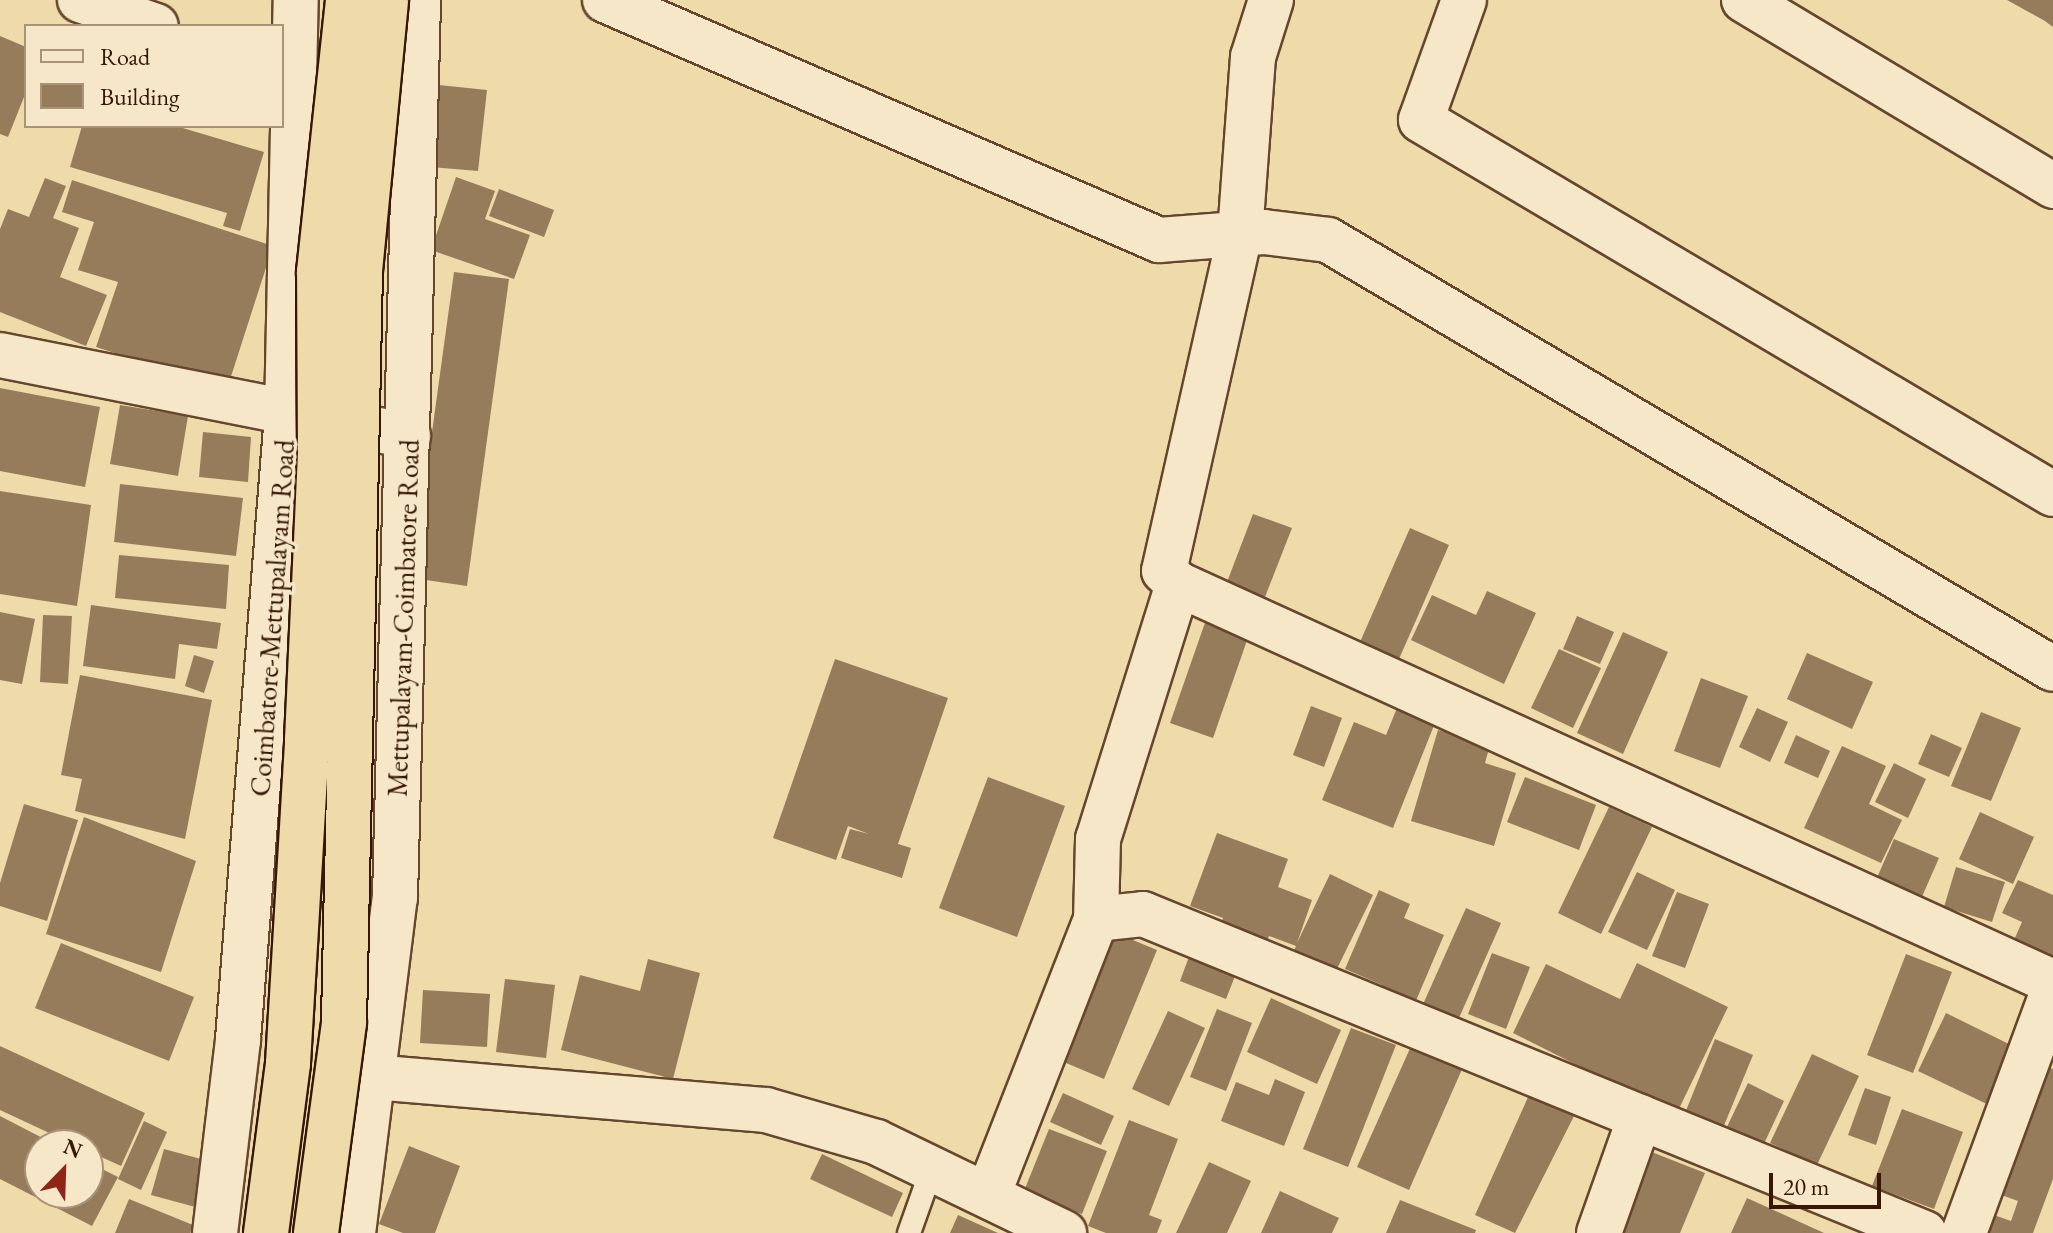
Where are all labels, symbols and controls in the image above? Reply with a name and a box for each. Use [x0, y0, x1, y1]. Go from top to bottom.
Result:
legend [24, 24, 284, 128]
text: Road [100, 41, 150, 72]
text: Building [100, 81, 180, 112]
street label: Coimbatore-Mettupalayam Road [243, 438, 301, 798]
street label: Mettupalayam-Coimbatore Road [380, 439, 426, 797]
north arrow [24, 1129, 104, 1209]
text: N [59, 1131, 87, 1165]
scale bar [1773, 1157, 1885, 1207]
text: 20 m [1783, 1171, 1830, 1202]

